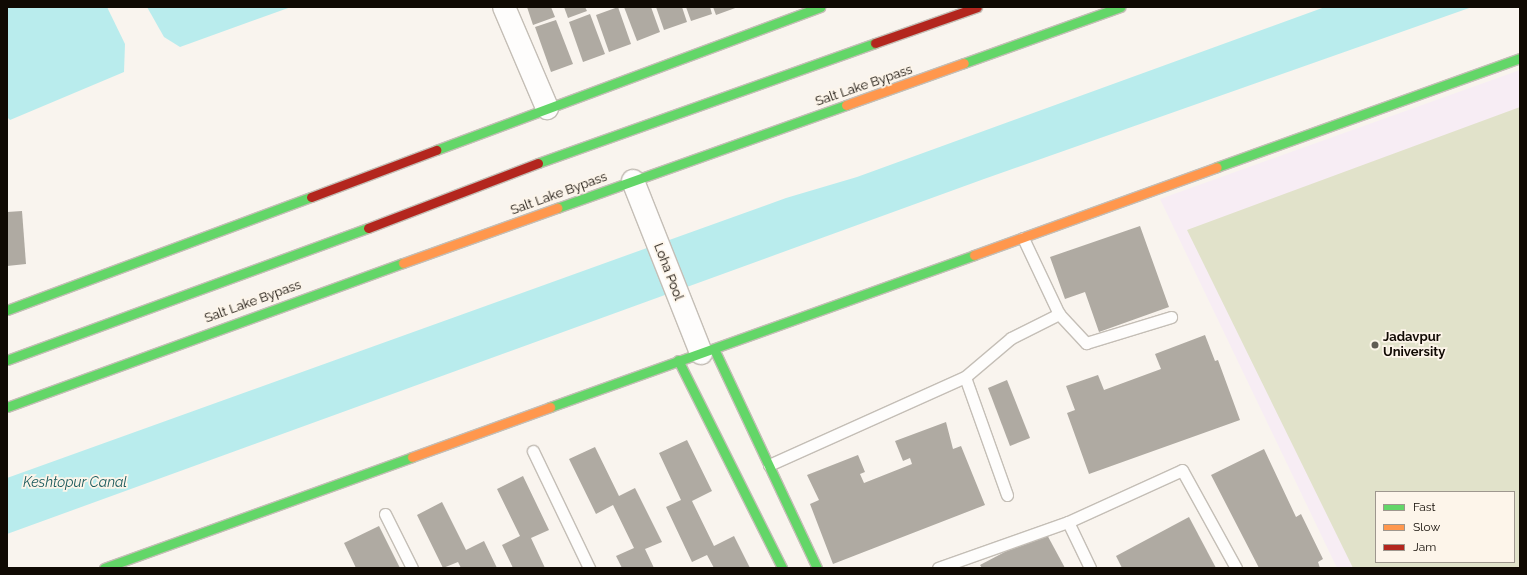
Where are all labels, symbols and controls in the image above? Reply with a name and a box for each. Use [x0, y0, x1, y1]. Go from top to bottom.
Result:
street label: Salt Lake Bypass [813, 62, 915, 110]
street label: Salt Lake Bypass [509, 169, 609, 219]
street label: Loha Pool [650, 241, 686, 303]
street label: Salt Lake Bypass [203, 277, 303, 327]
place label: Jadavpur University [1383, 330, 1445, 361]
marker: Jadavpur University [1370, 340, 1380, 350]
water label: Keshtopur Canal [23, 474, 127, 490]
legend [1375, 491, 1515, 563]
text: Fast [1413, 500, 1436, 514]
text: Slow [1413, 520, 1440, 534]
text: Jam [1413, 540, 1436, 554]

